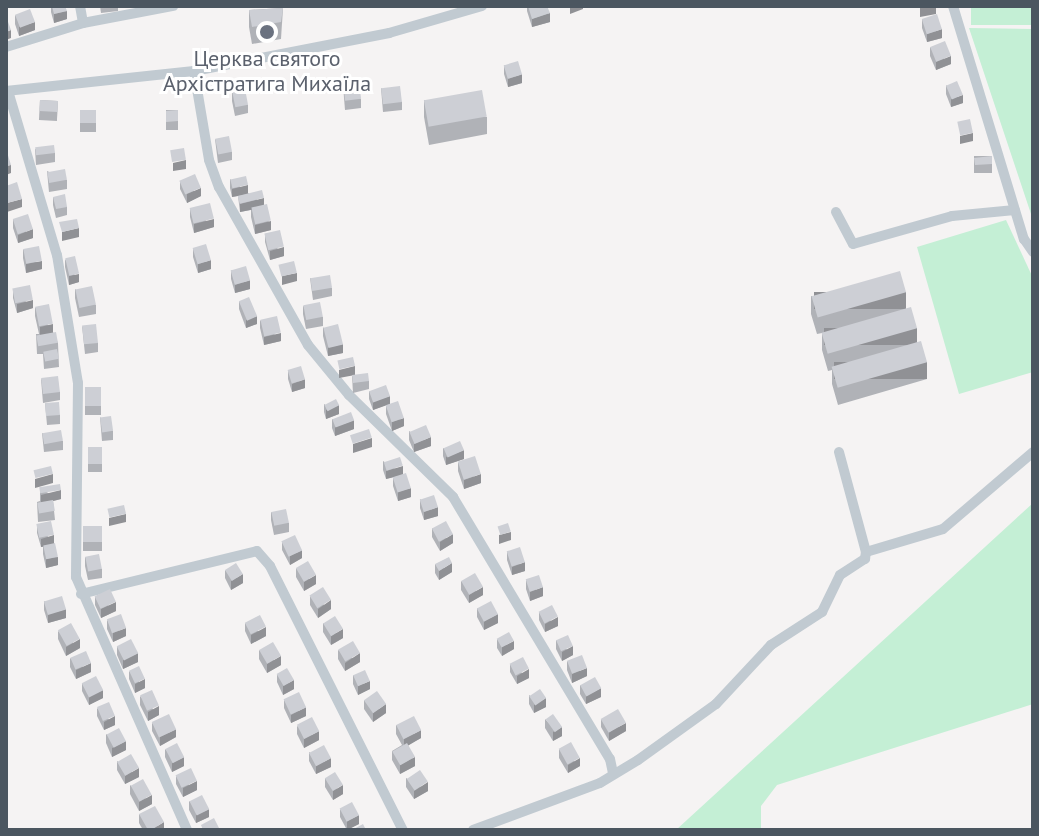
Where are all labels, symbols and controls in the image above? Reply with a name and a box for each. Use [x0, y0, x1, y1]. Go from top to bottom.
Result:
marker: Церква святого Архістратига Михаїла [258, 23, 276, 41]
place label: Церква святого Архістратига Михаїла [163, 45, 371, 96]

